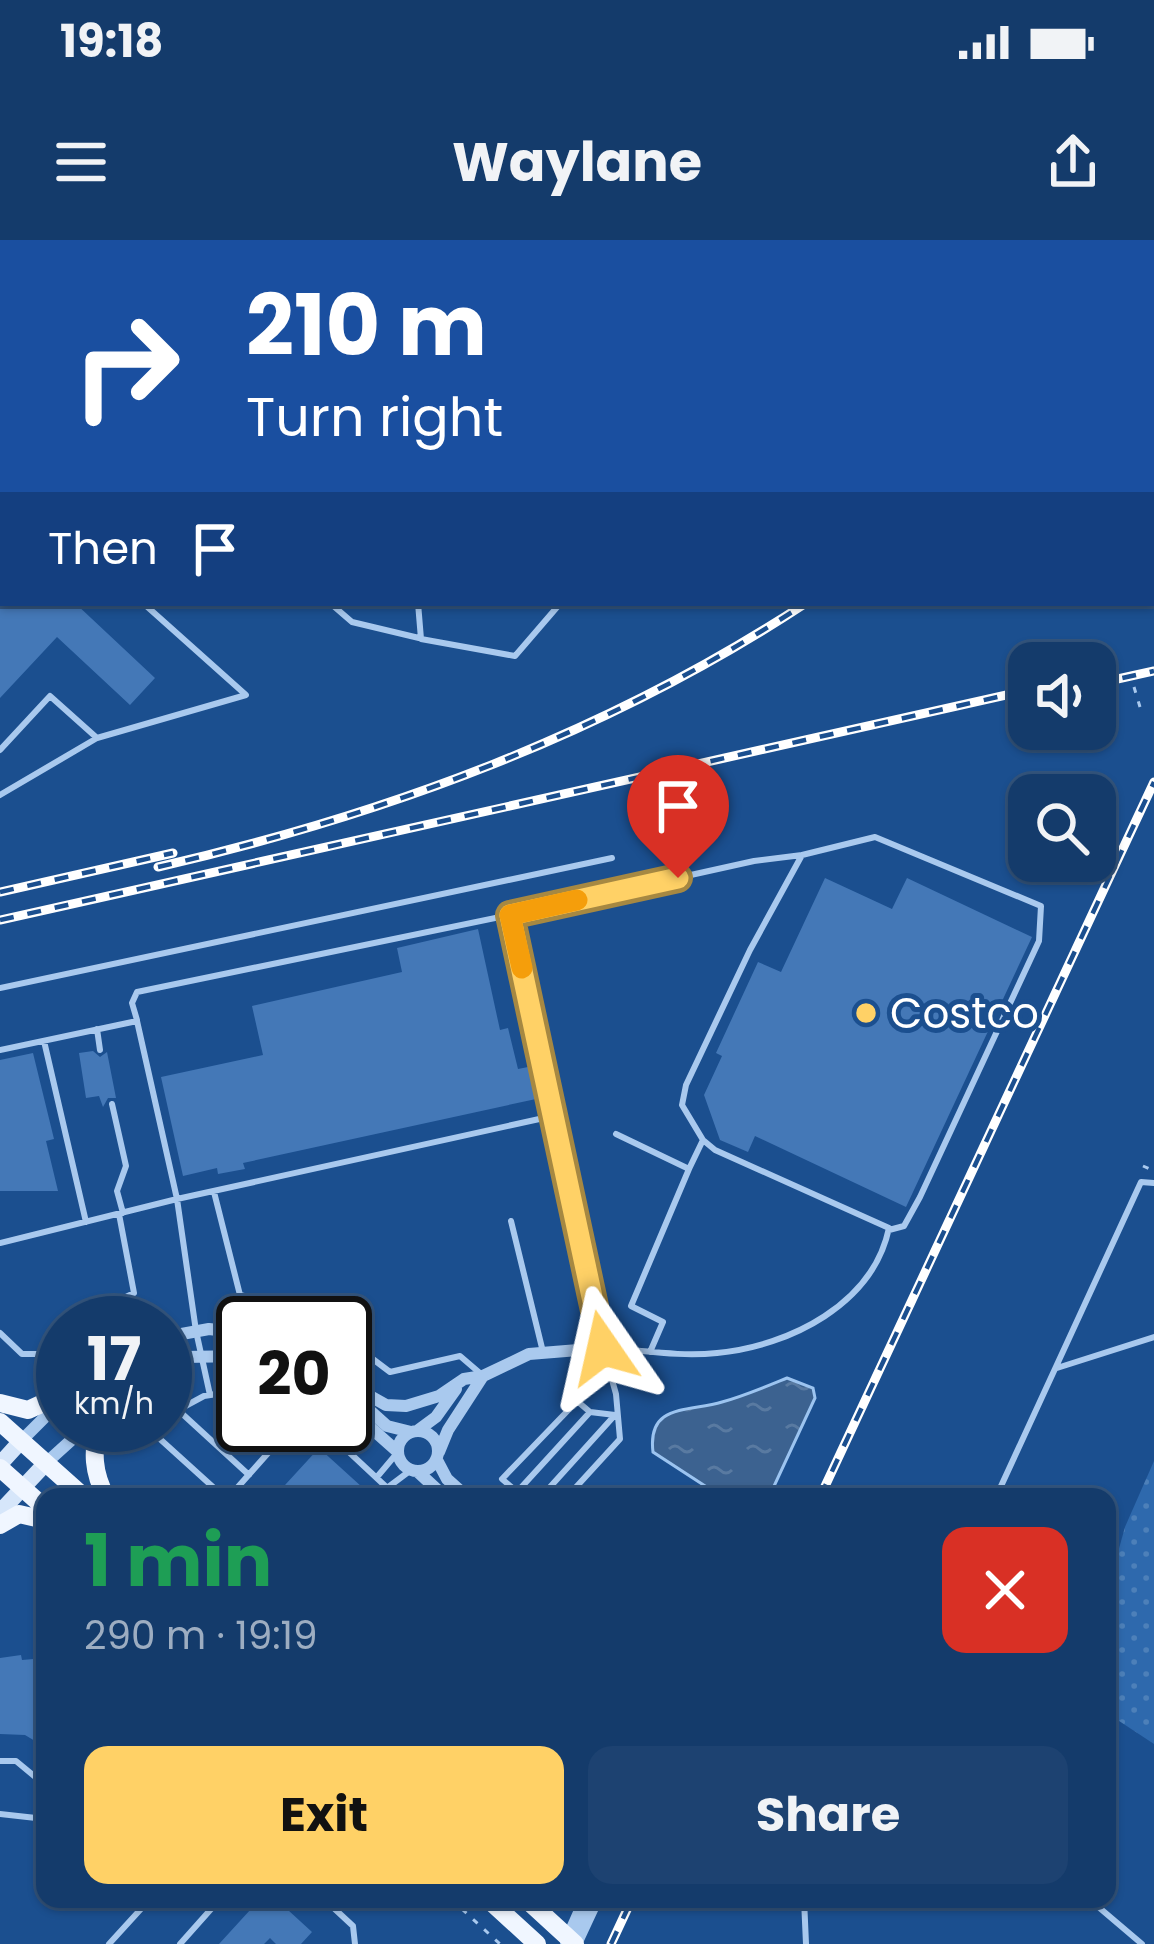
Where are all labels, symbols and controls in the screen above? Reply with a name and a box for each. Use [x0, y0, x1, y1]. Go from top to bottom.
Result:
text: 19:18 [60, 10, 163, 73]
text: Waylane [452, 124, 702, 200]
icon: menu [48, 129, 114, 195]
icon: share [1040, 129, 1106, 195]
text: 210 m [246, 267, 487, 384]
icon: right [48, 288, 204, 444]
text: Turn right [246, 379, 503, 455]
icon: arrive [182, 516, 248, 582]
text: Then [48, 517, 158, 580]
map controls [1008, 642, 1116, 882]
button: sound [1008, 642, 1116, 750]
pin [627, 755, 729, 878]
icon: arrive [645, 773, 711, 839]
button: search [1008, 774, 1116, 882]
place label: Costco [890, 984, 1039, 1043]
marker: Costco [853, 1000, 879, 1026]
position arrow [540, 1285, 666, 1411]
speed limit sign: 20 [216, 1296, 372, 1452]
text: 17 [87, 1317, 141, 1401]
text: km/h [74, 1382, 154, 1425]
text: 1 min [84, 1510, 272, 1611]
button: close [942, 1527, 1068, 1653]
text: 290 m · 19:19 [84, 1608, 318, 1663]
button: Exit [84, 1746, 564, 1884]
button: Share [588, 1746, 1068, 1884]

